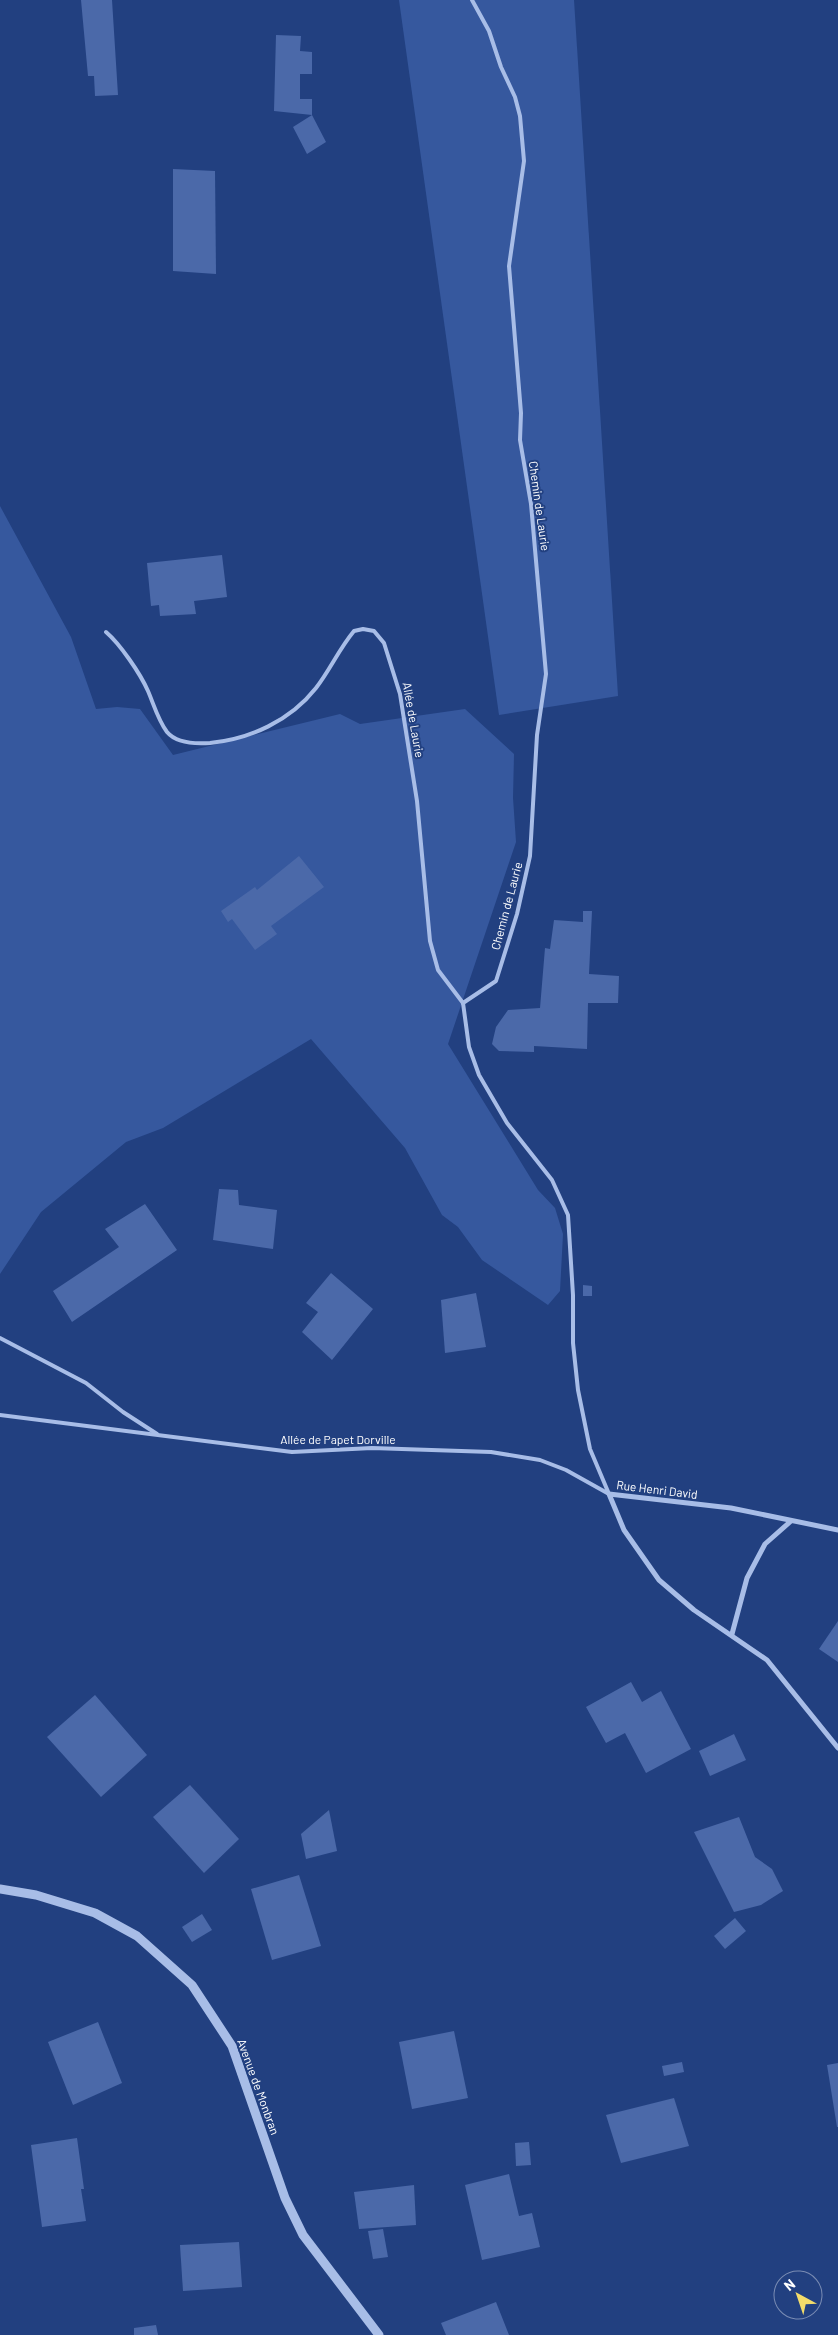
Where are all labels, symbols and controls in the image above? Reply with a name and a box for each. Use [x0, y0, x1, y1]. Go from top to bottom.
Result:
street label: Chemin de Laurie [527, 460, 553, 552]
street label: Allée de Laurie [400, 681, 428, 759]
street label: Chemin de Laurie [488, 860, 525, 951]
street label: Allée de Papet Dorville [280, 1432, 396, 1446]
street label: Rue Henri David [616, 1477, 699, 1501]
street label: Avenue de Monbran [235, 2037, 283, 2136]
north arrow [773, 2270, 823, 2320]
text: N [780, 2275, 798, 2294]

